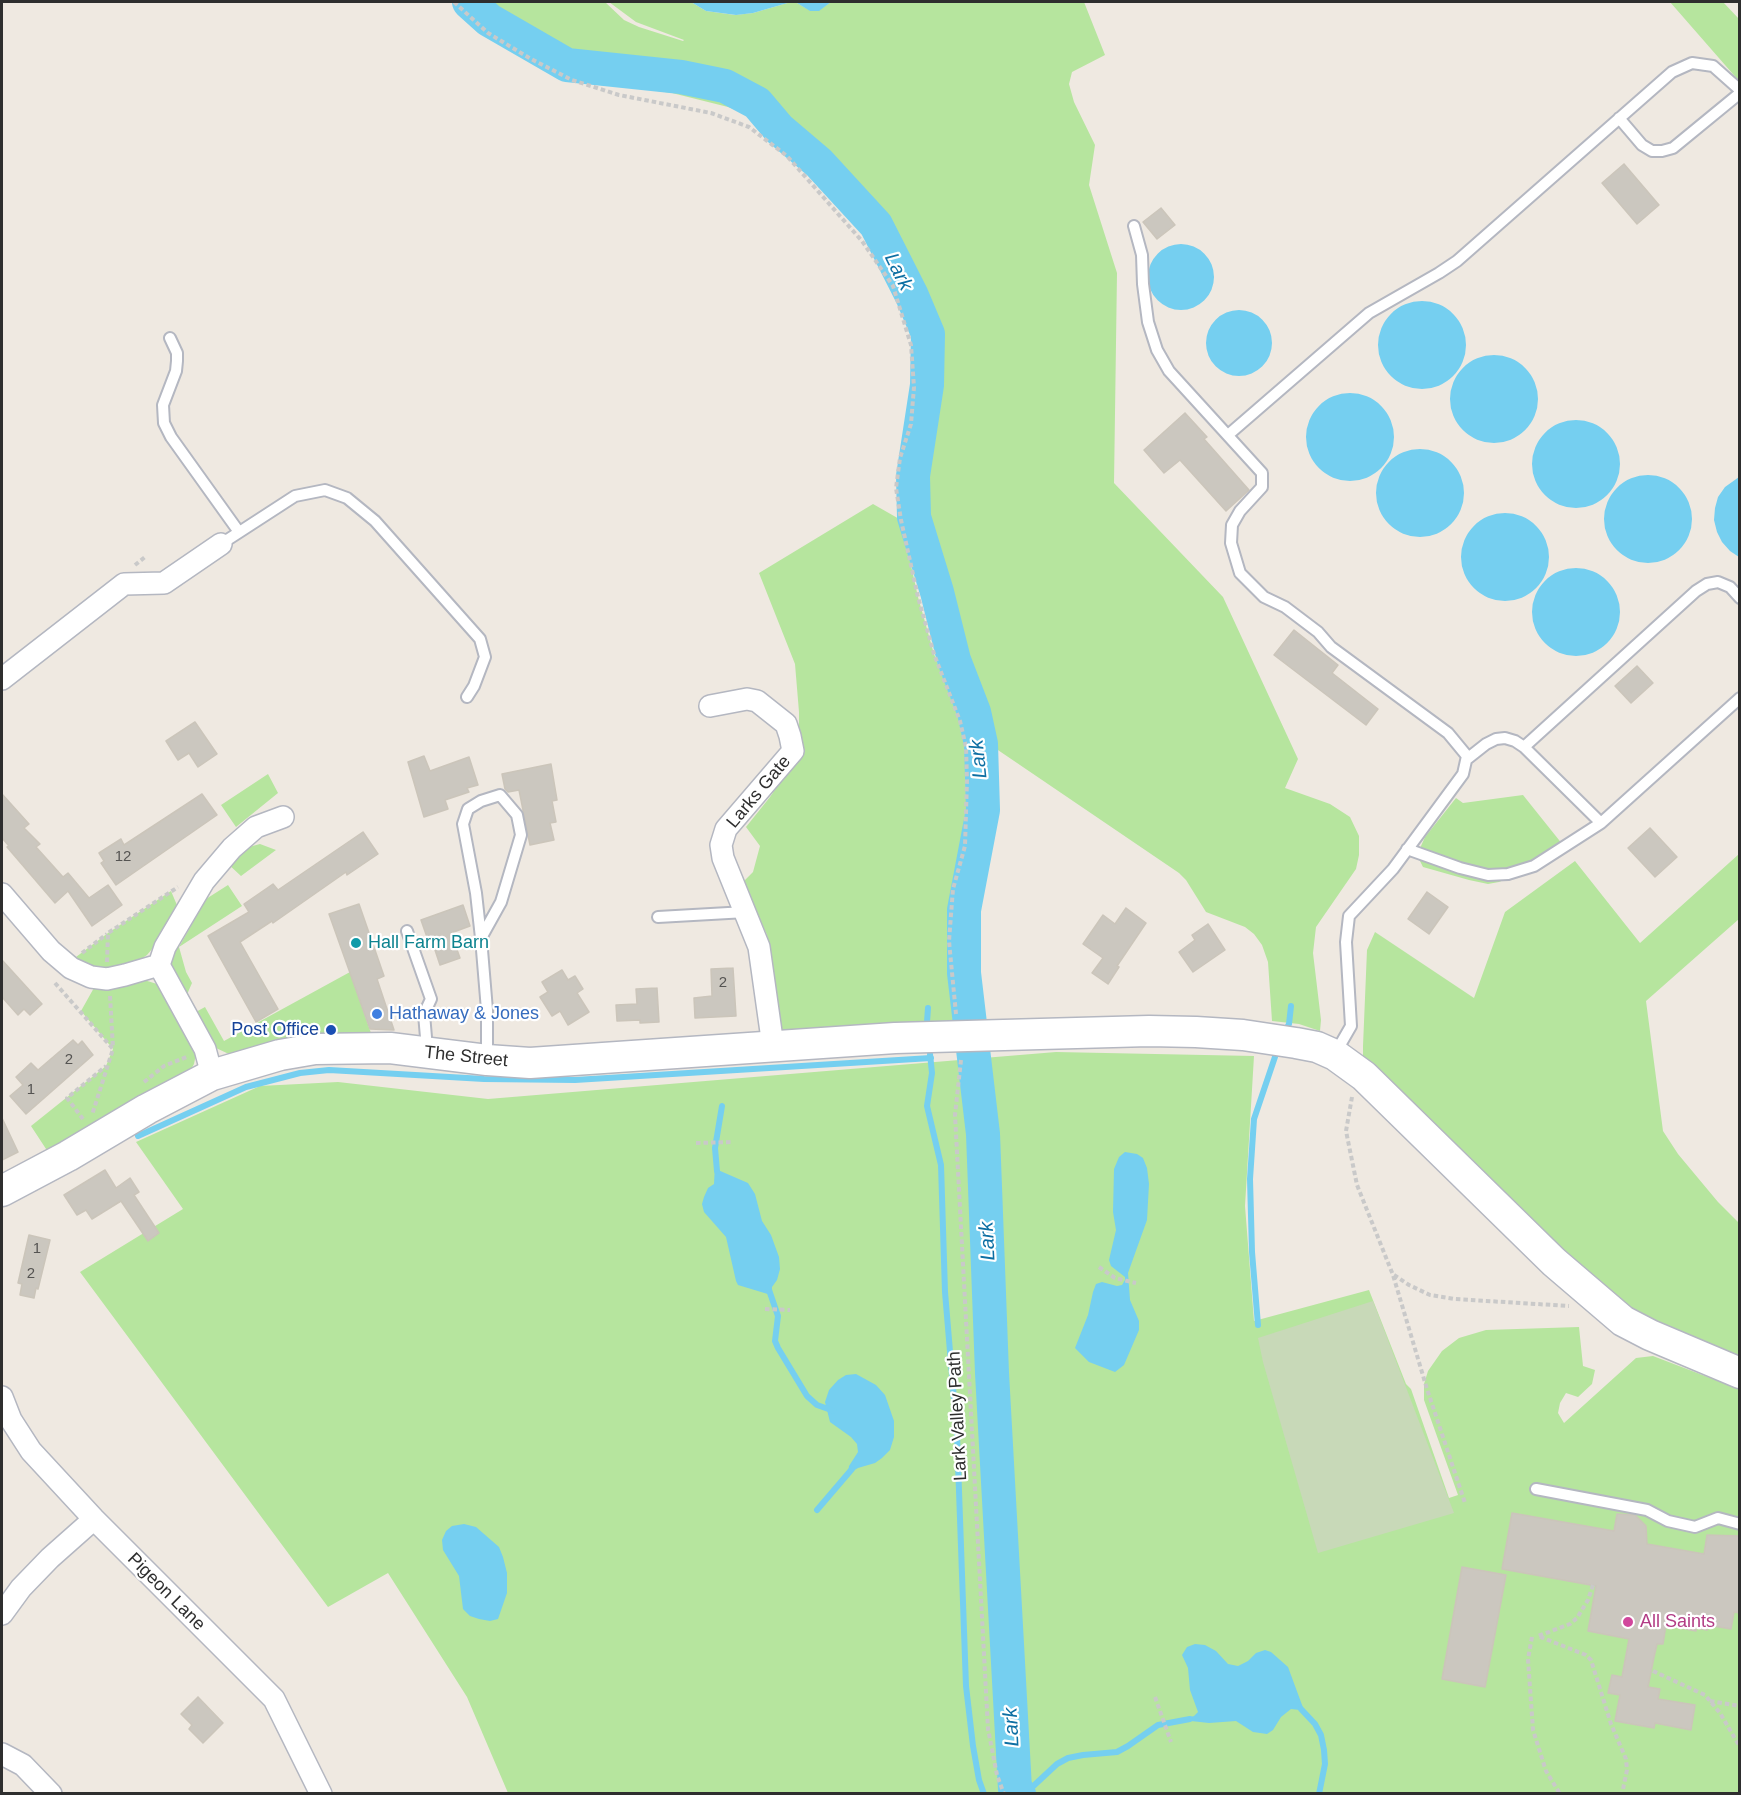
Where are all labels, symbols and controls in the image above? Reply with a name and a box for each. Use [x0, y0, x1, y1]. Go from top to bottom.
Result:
water label: Lark [879, 249, 917, 295]
water label: Lark [965, 738, 993, 780]
street label: Larks Gate [722, 751, 796, 833]
house number: 12 [115, 848, 131, 866]
place label: Hall Farm Barn [368, 932, 489, 954]
marker: Hall Farm Barn [349, 936, 363, 950]
house number: 2 [719, 974, 727, 992]
place label: Hathaway & Jones [389, 1003, 539, 1025]
marker: Hathaway & Jones [370, 1007, 384, 1021]
place label: Post Office [231, 1019, 319, 1041]
marker: Post Office [324, 1023, 338, 1037]
street label: The Street [423, 1042, 509, 1072]
house number: 2 [65, 1051, 73, 1069]
house number: 1 [27, 1081, 35, 1099]
water label: Lark [975, 1221, 1001, 1261]
house number: 1 [33, 1240, 41, 1258]
house number: 2 [27, 1265, 35, 1283]
street label: Lark Valley Path [944, 1351, 972, 1481]
street label: Pigeon Lane [123, 1549, 209, 1635]
place label: All Saints [1640, 1611, 1715, 1633]
marker: All Saints [1621, 1615, 1635, 1629]
water label: Lark [999, 1707, 1025, 1747]

